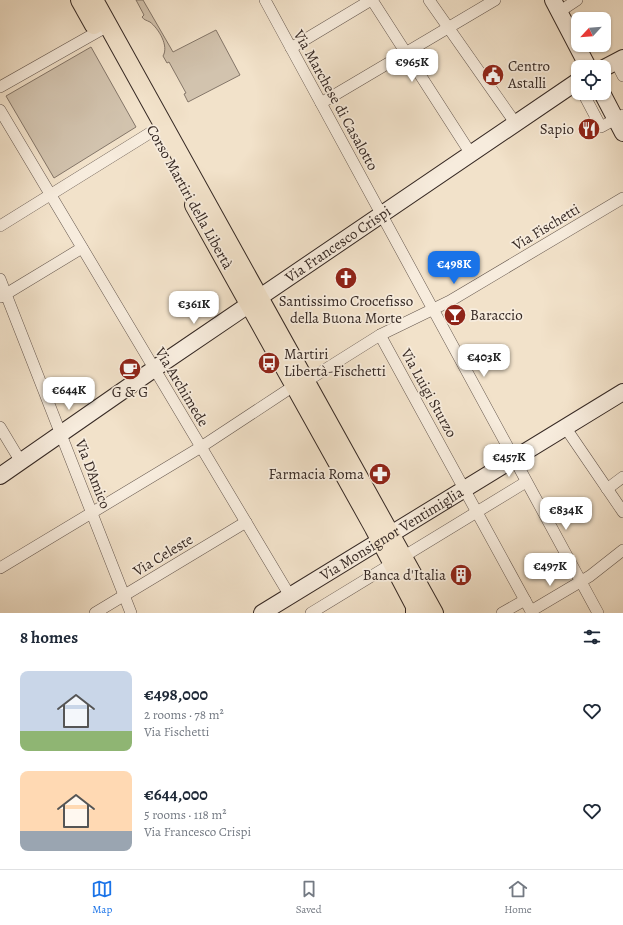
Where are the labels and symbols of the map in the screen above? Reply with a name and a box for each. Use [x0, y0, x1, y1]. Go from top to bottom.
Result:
north arrow [571, 12, 611, 52]
street label: Via Marchese di Casalotto [289, 25, 383, 174]
pin: €965K [384, 49, 440, 83]
place label: Centro Astalli [507, 56, 550, 93]
public building icon: Centro Astalli [480, 62, 506, 88]
restaurant icon: Sapio [576, 116, 602, 142]
place label: Sapio [540, 119, 574, 139]
street label: Corso Martiri della Libertà [142, 121, 238, 273]
street label: Via Fischetti [508, 199, 584, 256]
street label: Via Francesco Crispi [280, 201, 395, 288]
pin: €498K [426, 251, 482, 285]
church icon: Santissimo Crocefisso della Buona Morte [333, 265, 359, 291]
pin: €361K [166, 291, 222, 325]
place label: Santissimo Crocefisso della Buona Morte [279, 291, 413, 328]
bar icon: Baraccio [442, 302, 468, 328]
place label: Baraccio [470, 305, 523, 325]
street label: Via Archimede [150, 343, 214, 431]
place label: Martiri Libertà-Fischetti [284, 344, 386, 381]
street label: Via Luigi Sturzo [396, 344, 462, 441]
pin: €403K [456, 344, 512, 378]
bus stop icon: Martiri Libertà-Fischetti [256, 350, 282, 376]
cafe icon: G & G [117, 356, 143, 382]
pin: €644K [41, 377, 97, 411]
place label: G & G [112, 382, 148, 402]
street label: Via D'Amico [70, 436, 115, 512]
pin: €457K [481, 444, 537, 478]
pharmacy icon: Farmacia Roma [367, 461, 393, 487]
place label: Farmacia Roma [269, 464, 364, 484]
street label: Via Monsignor Ventimiglia [315, 482, 467, 586]
pin: €834K [538, 497, 594, 531]
street label: Via Celeste [128, 529, 197, 581]
pin: €497K [522, 553, 578, 587]
building icon: Banca d'Italia [448, 562, 474, 588]
place label: Banca d'Italia [363, 565, 446, 585]

